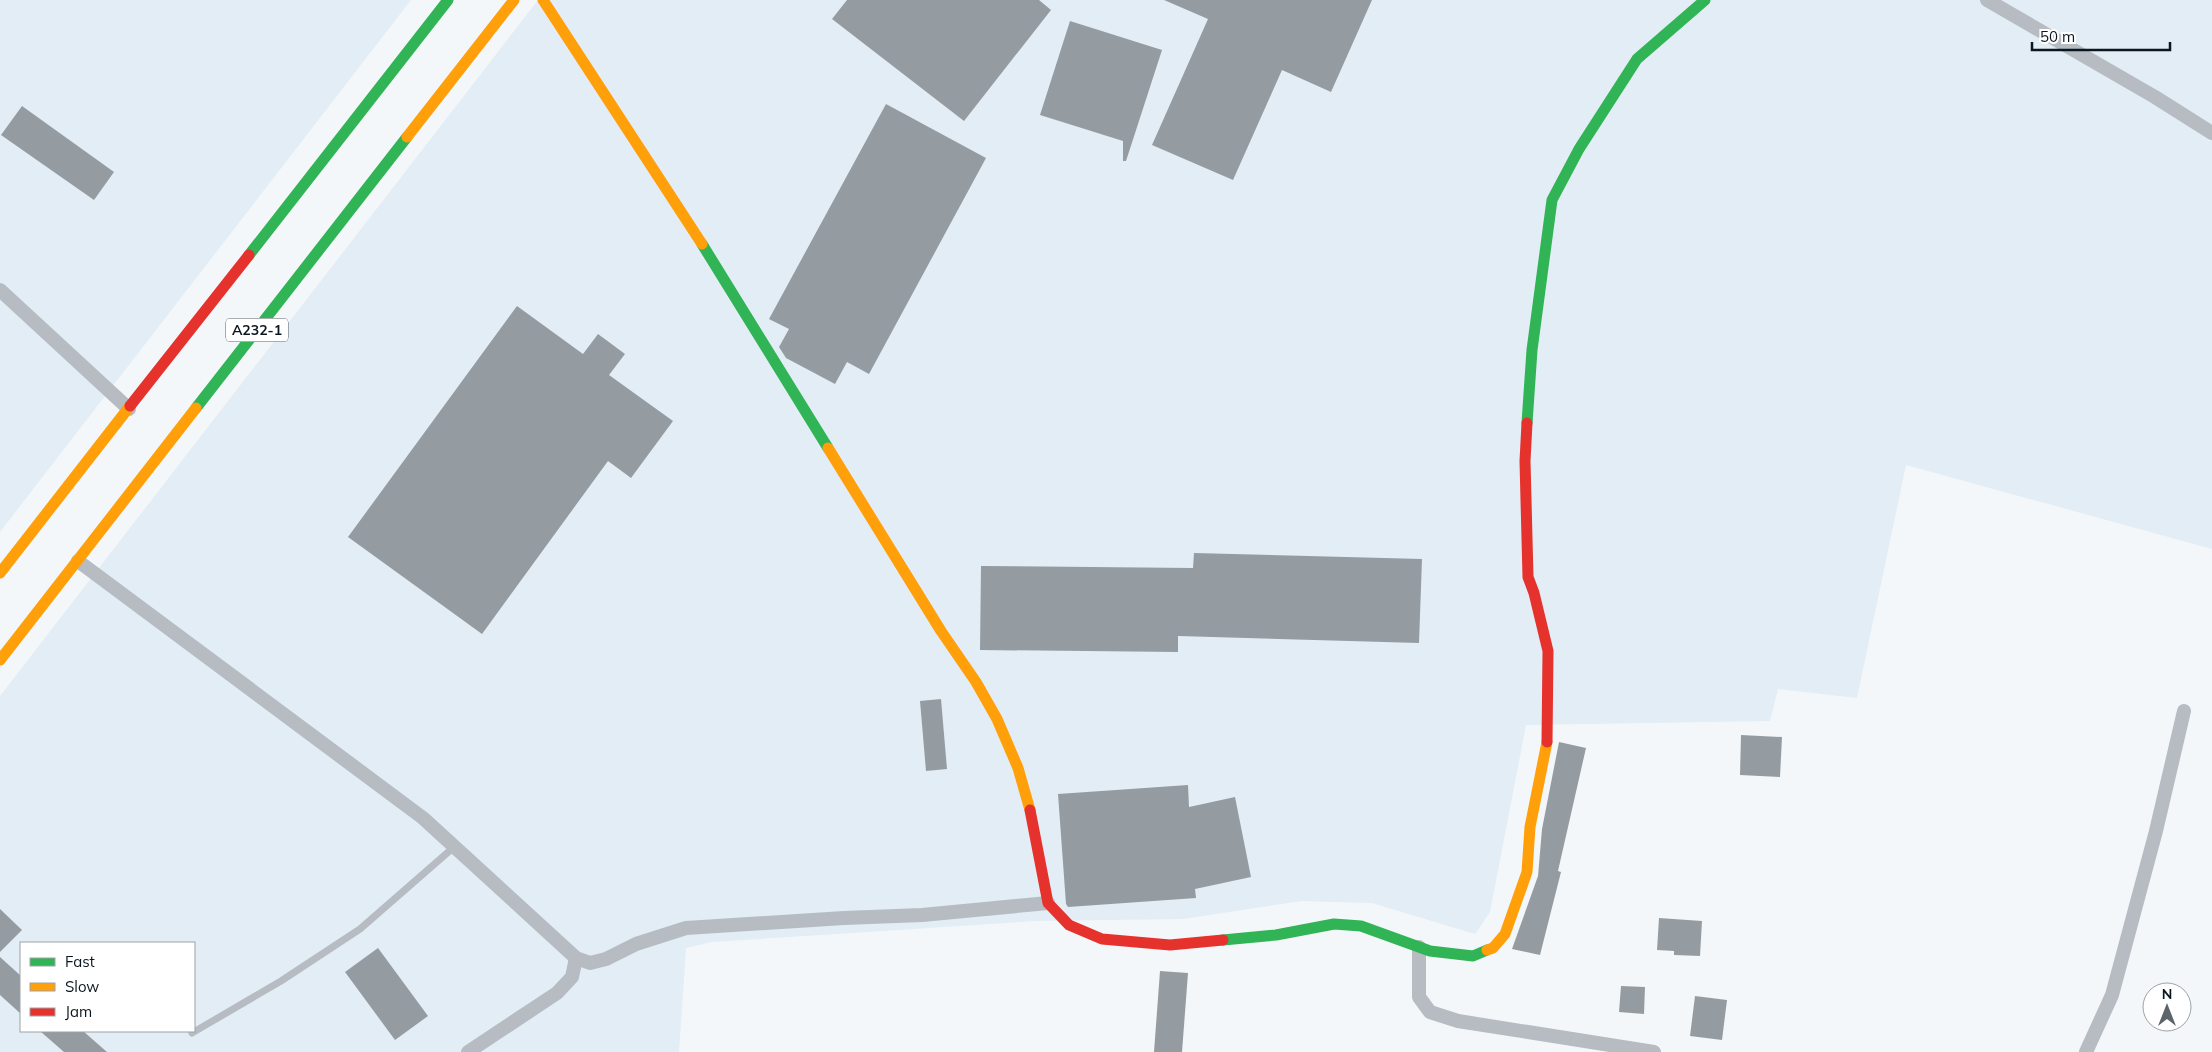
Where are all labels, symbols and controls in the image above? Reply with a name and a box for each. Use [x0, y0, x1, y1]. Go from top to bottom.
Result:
scale bar [2032, 20, 2170, 52]
text: 50 m [2040, 27, 2075, 46]
road number: A232-1 [226, 318, 288, 342]
legend [20, 942, 195, 1032]
text: Fast [65, 952, 95, 971]
text: Slow [65, 977, 99, 996]
north arrow [2142, 982, 2192, 1032]
text: N [2162, 985, 2172, 1003]
text: Jam [65, 1002, 92, 1021]

